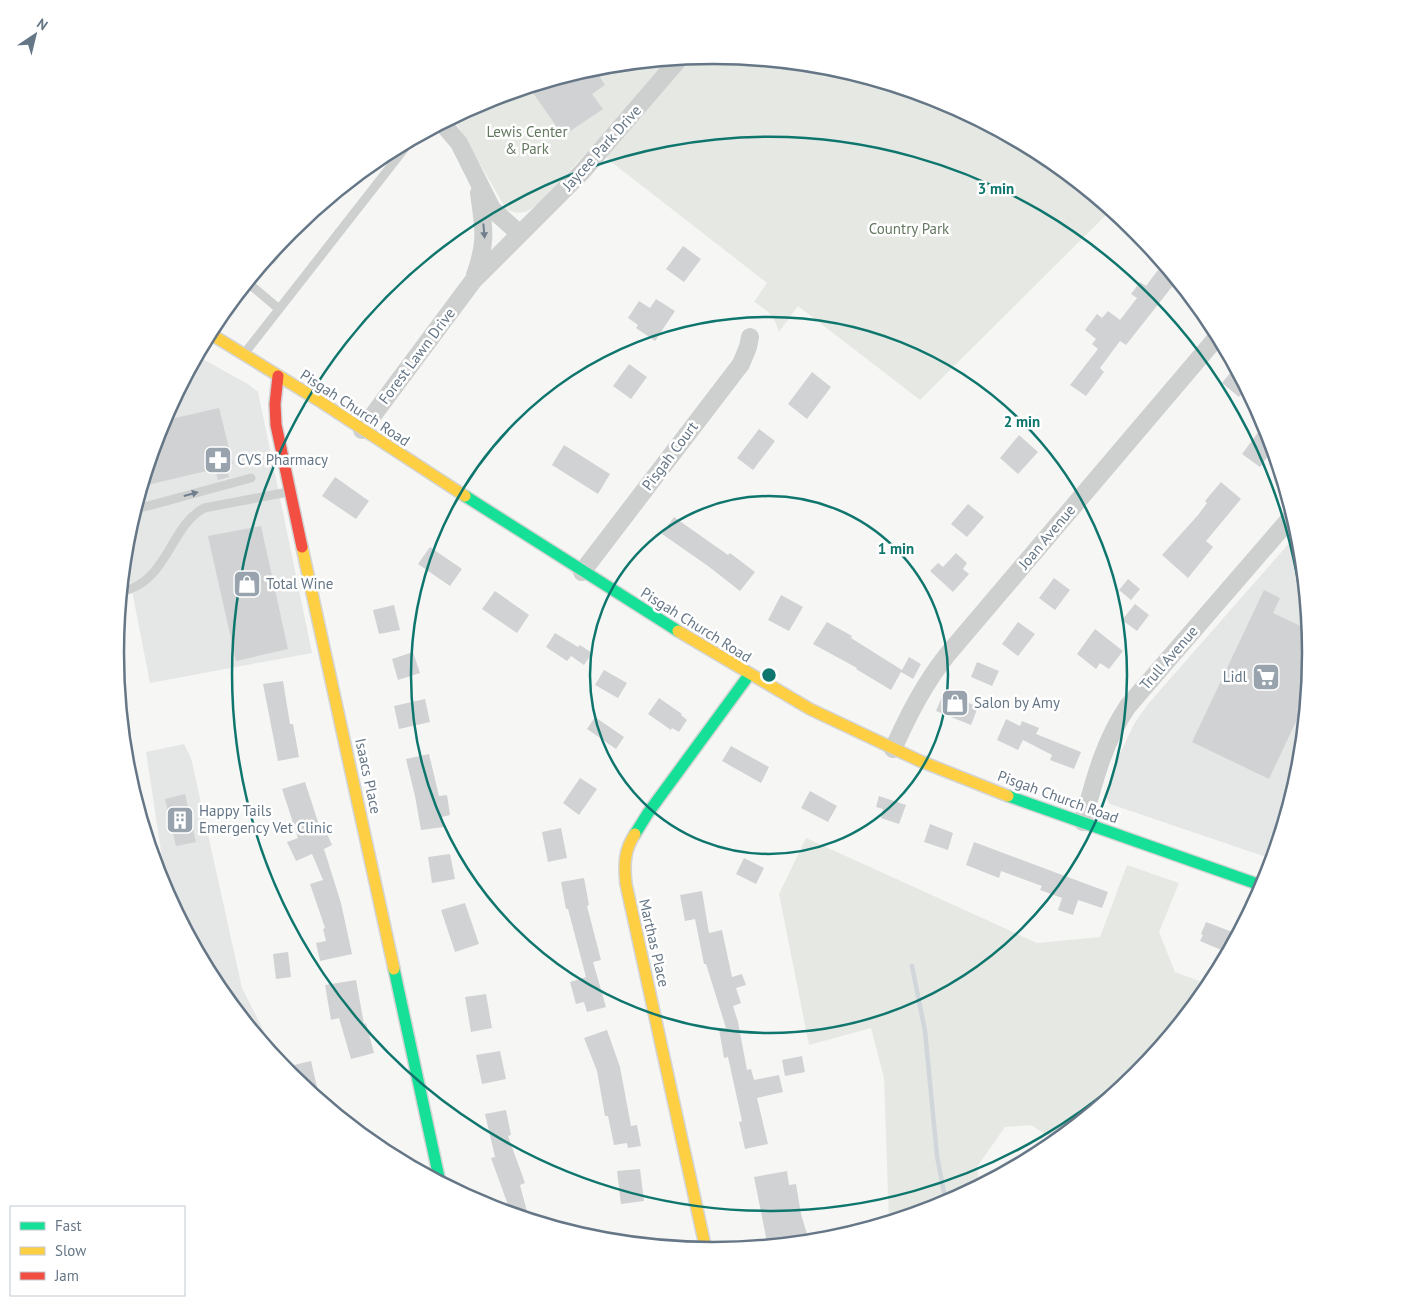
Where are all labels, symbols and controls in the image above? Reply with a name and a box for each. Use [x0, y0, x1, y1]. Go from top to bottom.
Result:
north arrow [10, 10, 60, 60]
text: N [34, 14, 51, 34]
street label: Jaycee Park Drive [557, 101, 645, 195]
park label: Lewis Center & Park [486, 122, 568, 158]
text: 3 min [978, 179, 1014, 198]
park label: Country Park [869, 219, 950, 238]
one-way arrow [480, 223, 488, 239]
street label: Forest Lawn Drive [374, 304, 459, 408]
street label: Pisgah Church Road [297, 365, 414, 450]
text: 2 min [1004, 412, 1040, 431]
street label: Pisgah Court [638, 418, 702, 494]
pharmacy icon: CVS Pharmacy [203, 445, 233, 475]
place label: CVS Pharmacy [237, 450, 328, 469]
one-way arrow [184, 490, 199, 498]
street label: Joan Avenue [1013, 501, 1079, 574]
text: 1 min [878, 539, 914, 558]
shop icon: Total Wine [232, 569, 262, 599]
place label: Total Wine [266, 574, 333, 593]
street label: Pisgah Church Road [637, 583, 755, 666]
street label: Trull Avenue [1136, 622, 1202, 694]
supermarket icon: Lidl [1251, 662, 1281, 692]
centre of rings [760, 666, 778, 684]
place label: Lidl [1223, 667, 1248, 686]
shop icon: Salon by Amy [940, 688, 970, 718]
place label: Salon by Amy [974, 693, 1060, 712]
street label: Isaacs Place [351, 736, 386, 815]
street label: Pisgah Church Road [995, 766, 1121, 827]
place label: Happy Tails Emergency Vet Clinic [199, 801, 333, 837]
building icon: Happy Tails Emergency Vet Clinic [165, 805, 195, 835]
street label: Marthas Place [635, 897, 674, 989]
legend [10, 1206, 185, 1296]
text: Fast [55, 1216, 82, 1235]
text: Slow [55, 1241, 86, 1260]
text: Jam [54, 1266, 79, 1285]

